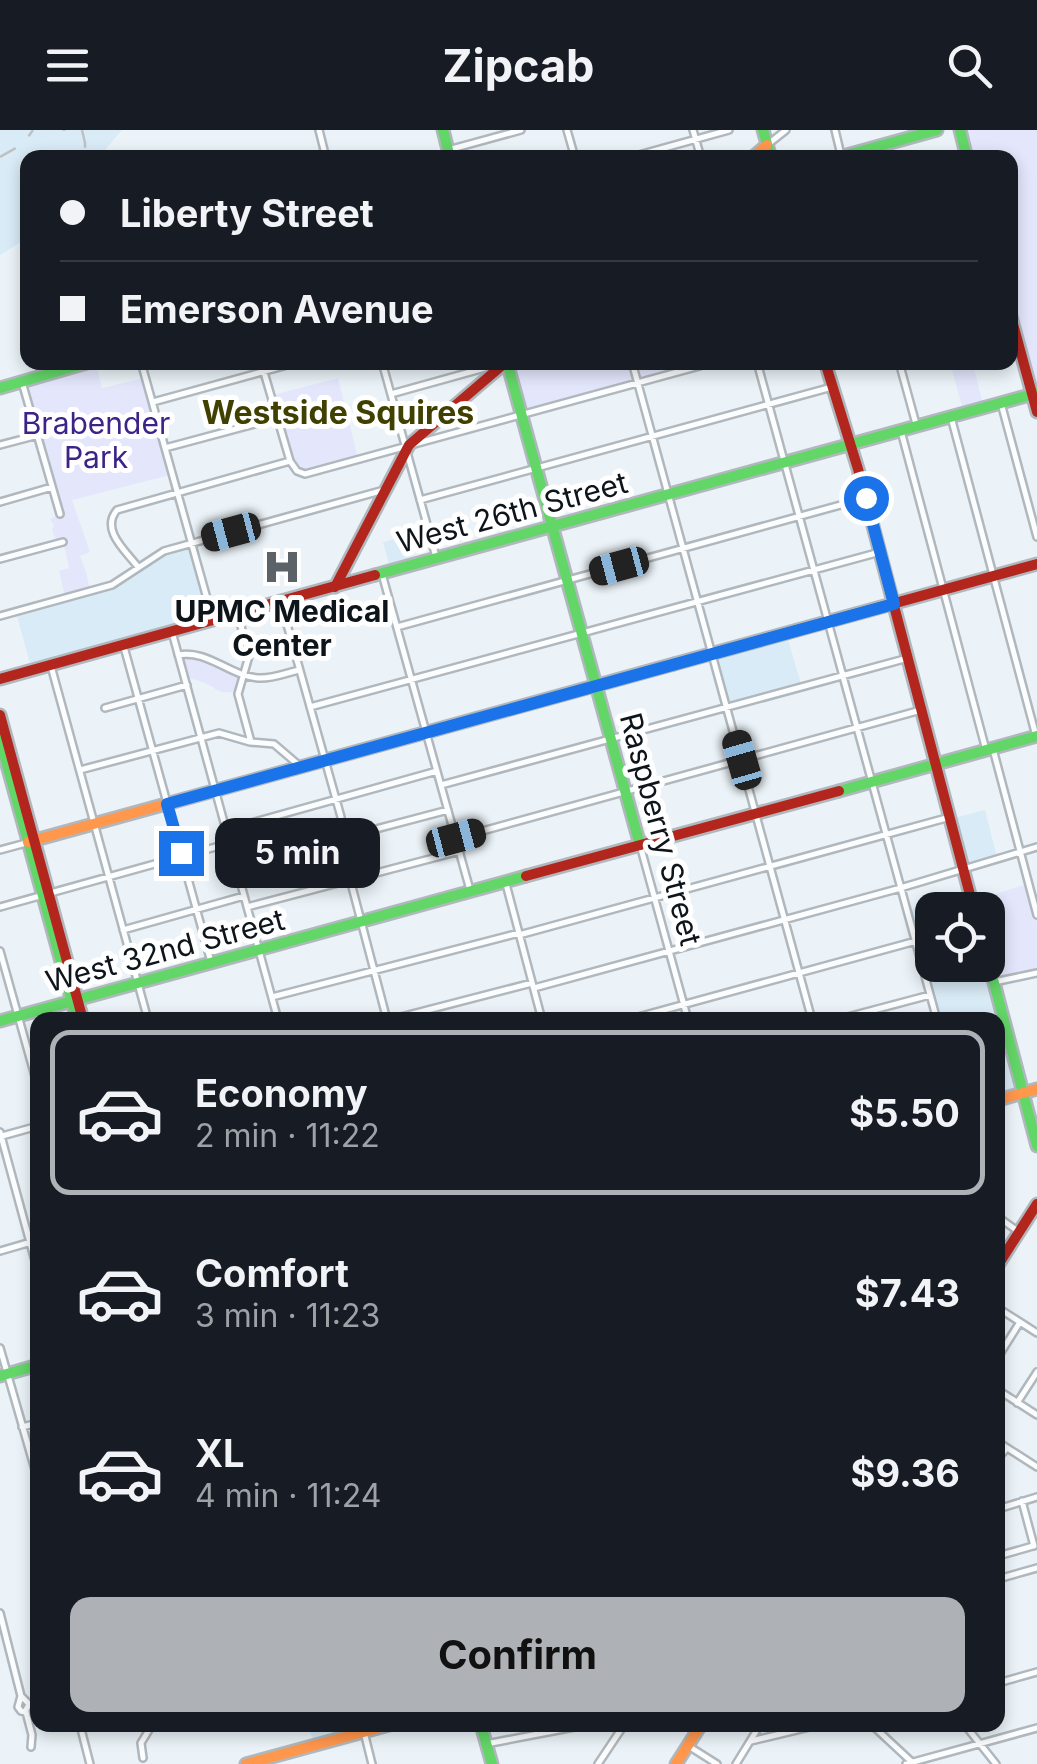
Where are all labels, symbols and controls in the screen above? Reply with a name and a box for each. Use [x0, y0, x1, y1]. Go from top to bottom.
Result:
icon: menu [40, 38, 95, 93]
text: Zipcab [443, 38, 594, 93]
icon: search [942, 38, 997, 93]
text: Liberty Street [120, 190, 374, 236]
text: Emerson Avenue [120, 286, 434, 332]
district label: Westside Squires [202, 393, 474, 432]
park label: Brabender Park [22, 405, 170, 475]
street label: West 26th Street [393, 464, 631, 560]
route start [844, 476, 889, 521]
car [198, 510, 264, 554]
car [586, 544, 652, 588]
hospital icon: UPMC Medical Center [261, 546, 303, 588]
place label: UPMC Medical Center [175, 593, 390, 663]
street label: Raspberry Street [613, 709, 709, 950]
car [719, 727, 765, 793]
car [423, 816, 489, 860]
callout: 5 min [216, 818, 381, 888]
route end [159, 831, 204, 876]
text: 5 min [255, 833, 340, 872]
map controls [915, 892, 1005, 982]
button: locate [915, 892, 1005, 982]
street label: West 32nd Street [42, 901, 288, 999]
icon: car [75, 1068, 165, 1158]
text: Economy [195, 1070, 368, 1116]
text: $5.50 [849, 1090, 960, 1136]
text: 2 min · 11:22 [195, 1116, 380, 1155]
icon: car [75, 1248, 165, 1338]
text: Comfort [195, 1250, 349, 1296]
text: $7.43 [855, 1270, 960, 1316]
text: 3 min · 11:23 [195, 1296, 380, 1335]
icon: car [75, 1428, 165, 1518]
text: XL [195, 1430, 245, 1476]
text: $9.36 [851, 1450, 960, 1496]
text: 4 min · 11:24 [195, 1476, 382, 1515]
button: Confirm [70, 1597, 965, 1712]

